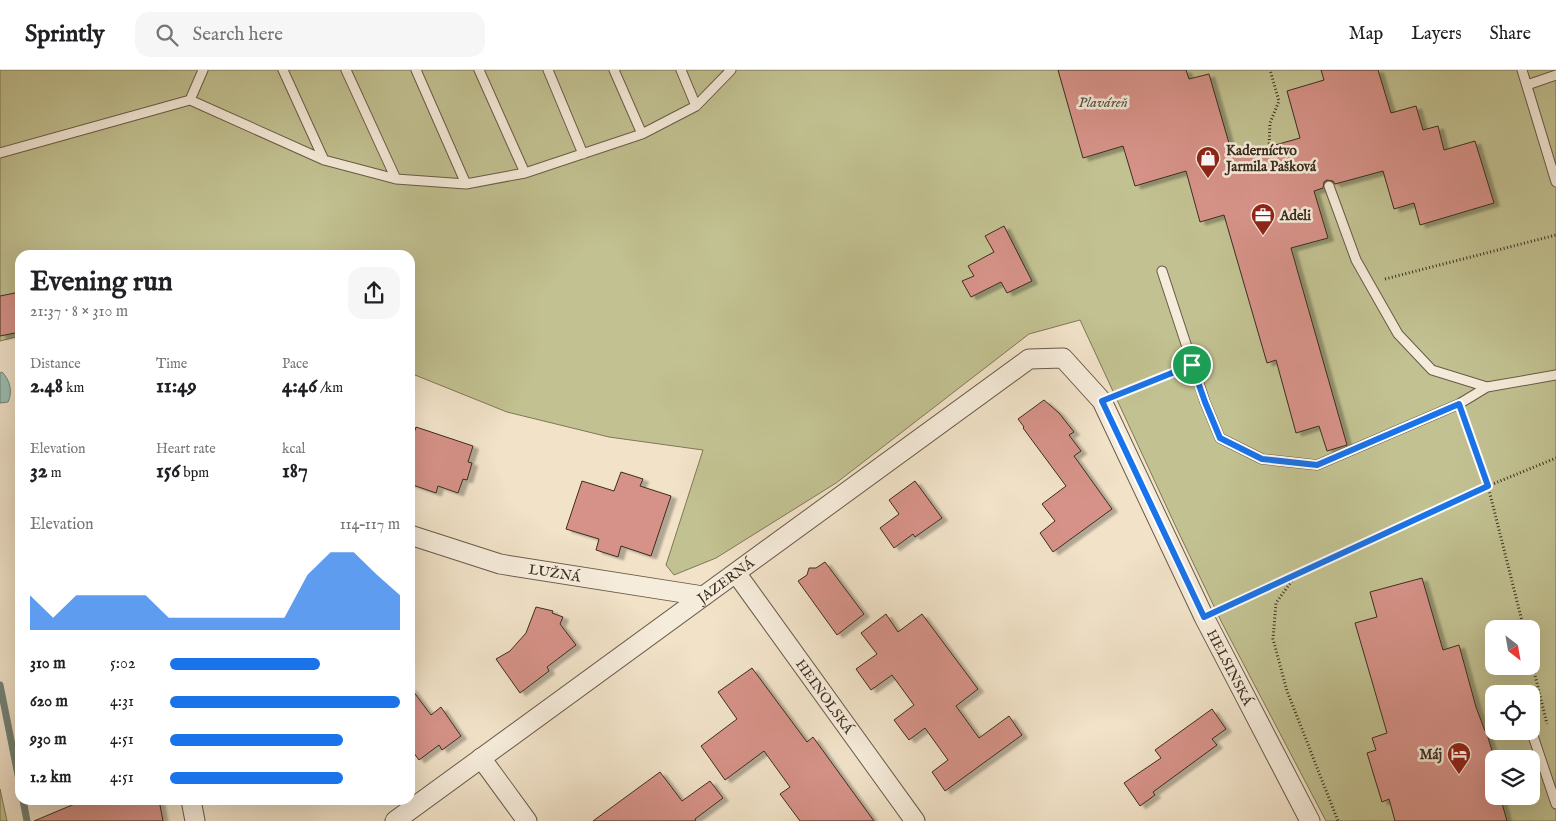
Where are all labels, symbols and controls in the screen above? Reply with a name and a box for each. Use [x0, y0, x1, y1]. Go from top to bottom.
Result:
search box [135, 12, 485, 57]
text: Sprintly [25, 19, 105, 50]
icon: search [153, 21, 181, 49]
text: Search here [193, 23, 283, 47]
text: Map [1349, 23, 1383, 46]
text: Layers [1411, 23, 1462, 46]
text: Share [1490, 23, 1531, 46]
water label: Plaváreň [1078, 93, 1128, 112]
place label: Kaderníctvo Jarmila Pašková [1224, 142, 1317, 176]
shop icon: Kaderníctvo Jarmila Pašková [1195, 145, 1221, 179]
office icon: Adeli [1250, 202, 1276, 236]
place label: Adeli [1279, 207, 1311, 225]
text: Evening run [30, 265, 173, 300]
button: share [348, 267, 400, 319]
text: 21:37 · 8 × 310 m [30, 302, 128, 322]
pin [1171, 344, 1213, 386]
icon: arrive [1178, 351, 1206, 379]
text: Distance [30, 355, 81, 373]
text: Time [156, 355, 187, 373]
text: Pace [282, 355, 309, 373]
text: 2.48 [30, 373, 63, 400]
text: 11:49 [156, 373, 197, 400]
text: 4:46 [282, 373, 317, 400]
text: km [63, 379, 84, 397]
text: /km [317, 379, 343, 397]
text: Elevation [30, 440, 86, 458]
text: Heart rate [156, 440, 216, 458]
text: kcal [282, 440, 305, 458]
text: 32 [30, 458, 48, 485]
text: 156 [156, 458, 180, 485]
text: 187 [282, 458, 308, 485]
text: m [48, 464, 62, 482]
text: bpm [180, 464, 209, 482]
text: Elevation [30, 515, 93, 535]
text: 114–117 m [340, 515, 400, 535]
street label: JAZERNÁ [692, 553, 759, 609]
street label: LUŽNÁ [527, 561, 583, 587]
north arrow [1485, 620, 1540, 675]
map controls [1485, 620, 1540, 805]
street label: HELSINSKÁ [1202, 626, 1258, 709]
text: 310 m [30, 654, 66, 674]
text: 5:02 [110, 654, 135, 674]
street label: HEINOLSKÁ [791, 656, 858, 738]
button: locate [1485, 685, 1540, 740]
text: 620 m [30, 692, 68, 712]
text: 4:31 [110, 692, 134, 712]
text: 930 m [30, 730, 67, 750]
text: 4:51 [110, 730, 134, 750]
hotel icon: Máj [1446, 741, 1472, 775]
place label: Máj [1419, 746, 1442, 764]
button: layers [1485, 750, 1540, 805]
text: 1.2 km [30, 768, 71, 788]
text: 4:51 [110, 768, 134, 788]

